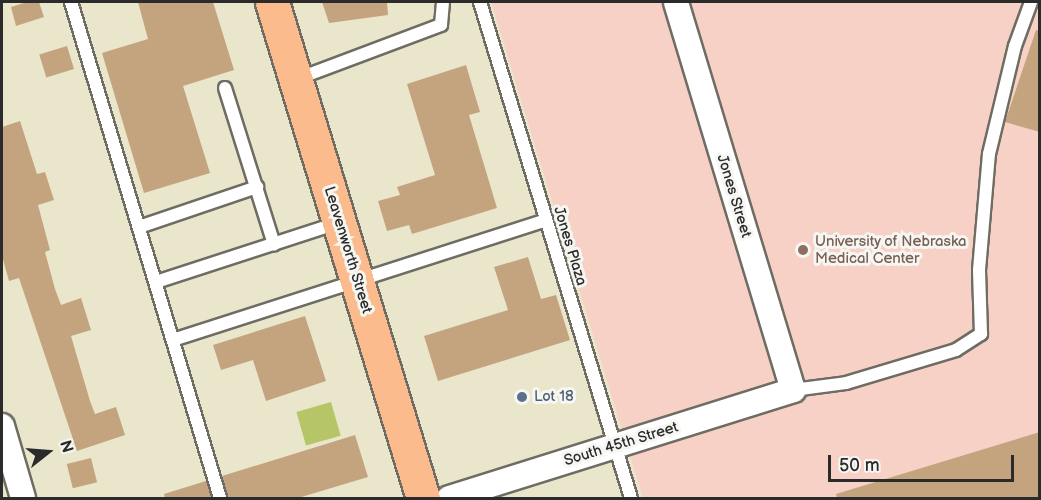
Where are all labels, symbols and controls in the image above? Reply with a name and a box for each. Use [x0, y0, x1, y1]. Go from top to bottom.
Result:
street label: Jones Street [713, 152, 755, 240]
street label: Leavenworth Street [320, 184, 376, 316]
street label: Jones Plaza [549, 204, 591, 288]
place label: University of Nebraska Medical Center [815, 232, 968, 267]
marker: University of Nebraska Medical Center [796, 243, 810, 257]
place label: Lot 18 [534, 388, 574, 406]
marker: Lot 18 [515, 390, 529, 404]
street label: South 45th Street [562, 418, 680, 470]
north arrow [18, 422, 78, 482]
text: N [55, 438, 77, 455]
scale bar [831, 443, 1017, 481]
text: 50 m [839, 455, 880, 476]

